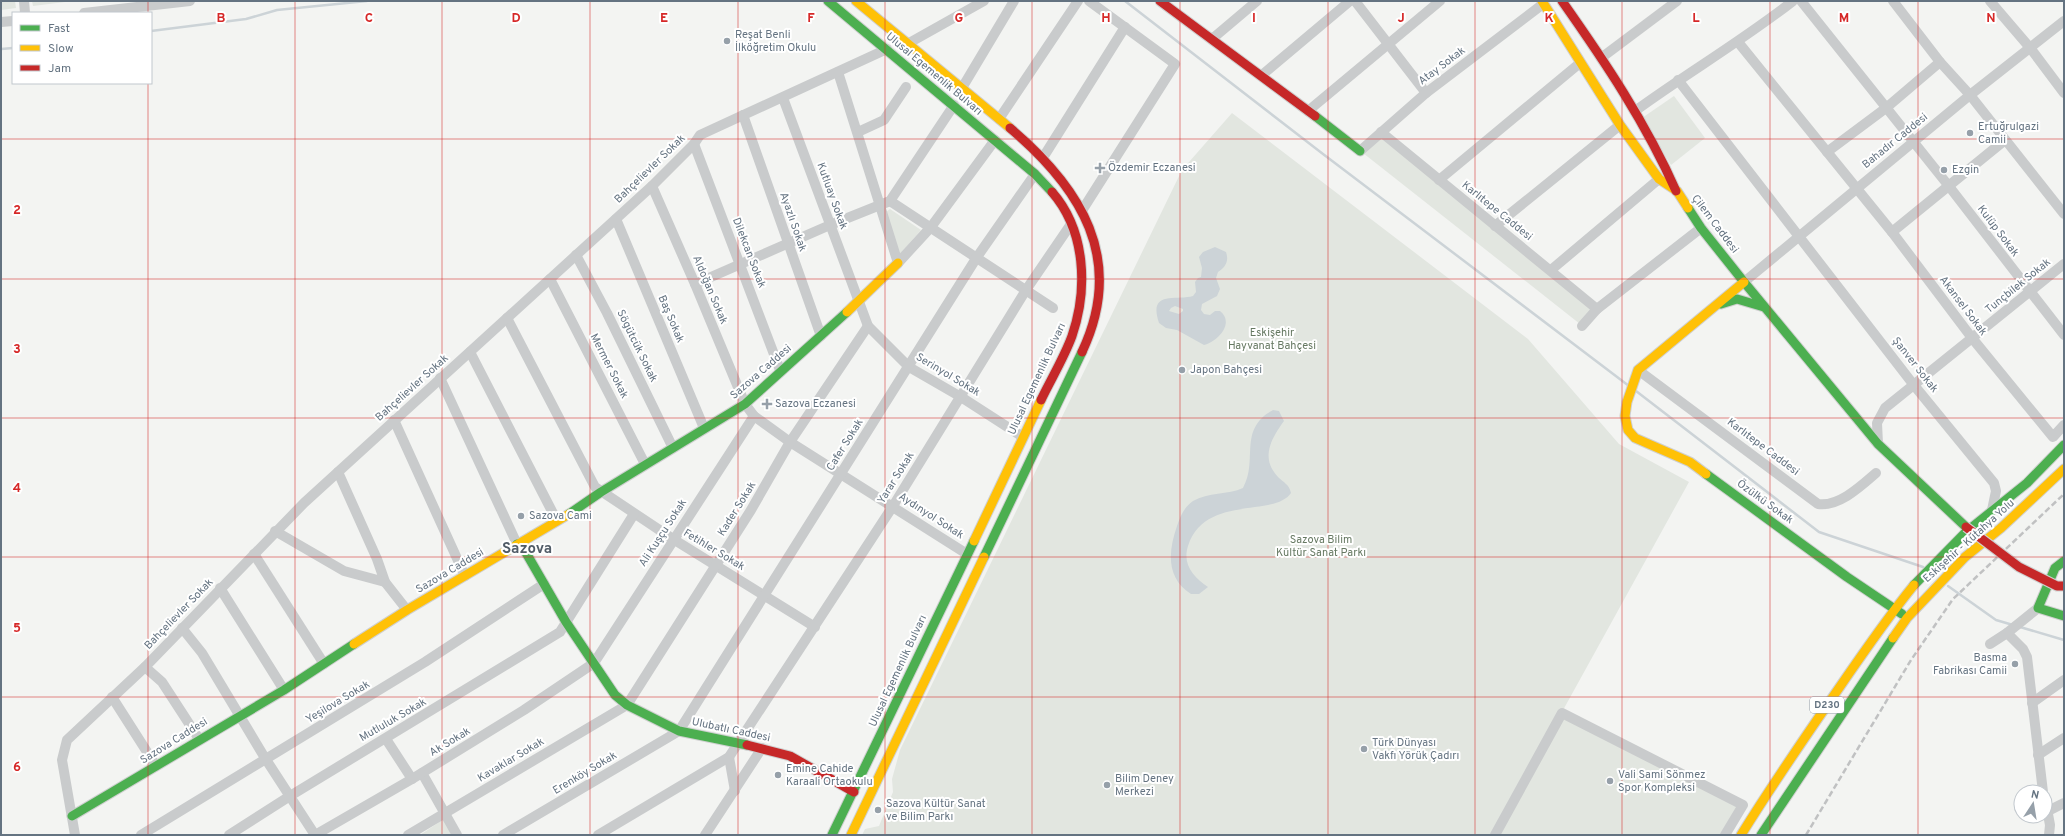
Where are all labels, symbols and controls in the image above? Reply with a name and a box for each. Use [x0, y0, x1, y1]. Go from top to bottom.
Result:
text: B [217, 11, 226, 27]
text: C [365, 11, 373, 27]
text: D [511, 11, 521, 27]
text: E [660, 11, 668, 27]
text: F [807, 11, 815, 27]
text: G [955, 11, 964, 27]
text: H [1101, 11, 1111, 27]
text: I [1252, 11, 1256, 27]
text: J [1397, 11, 1405, 27]
text: K [1544, 11, 1554, 27]
text: L [1692, 11, 1700, 27]
text: M [1839, 11, 1849, 27]
text: N [1986, 11, 1996, 27]
legend [12, 12, 152, 84]
text: Fast [48, 21, 70, 37]
place label: Reşat Benli İlköğretim Okulu [735, 28, 816, 55]
street label: Ulusal Egemenlik Bulvarı [883, 29, 985, 119]
marker: Reşat Benli İlköğretim Okulu [722, 36, 732, 46]
text: Slow [48, 41, 74, 57]
street label: Atay Sokak [1416, 44, 1468, 88]
text: Jam [48, 61, 71, 77]
street label: Bahadır Caddesi [1859, 110, 1931, 172]
place label: Ertuğrulgazi Camii [1978, 120, 2039, 147]
marker: Ertuğrulgazi Camii [1965, 128, 1975, 138]
street label: Bahçelievler Sokak [612, 131, 689, 206]
place label: Özdemir Eczanesi [1108, 160, 1196, 175]
street label: Kutluay Sokak [813, 161, 851, 232]
marker: Özdemir Eczanesi [1095, 163, 1105, 173]
place label: Ezgin [1952, 163, 1979, 177]
marker: Ezgin [1939, 165, 1949, 175]
street label: Karlıtepe Caddesi [1459, 178, 1535, 244]
street label: Ayazlı Sokak [776, 190, 810, 254]
street label: Çilem Caddesi [1688, 192, 1742, 256]
street label: Kulüp Sokak [1974, 202, 2022, 260]
text: 2 [13, 203, 21, 219]
street label: Dilekcan Sokak [729, 216, 769, 290]
street label: Aldoğan Sokak [689, 253, 731, 327]
street label: Tunçbilek Sokak [1982, 255, 2054, 317]
street label: Akansel Sokak [1936, 273, 1990, 339]
street label: Baş Sokak [655, 293, 687, 345]
street label: Sögütcük Sokak [613, 307, 661, 385]
street label: Ulusal Egemenlik Bulvarı [1005, 321, 1069, 437]
park label: Eskişehir Hayvanat Bahçesi [1228, 326, 1316, 353]
street label: Mermer Sokak [587, 331, 631, 401]
street label: Şanver Sokak [1889, 334, 1941, 396]
street label: Sazova Caddesi [727, 341, 795, 403]
text: 3 [13, 342, 21, 358]
street label: Serinyol Sokak [913, 350, 983, 400]
street label: Bahçelievler Sokak [373, 351, 452, 424]
place label: Japon Bahçesi [1190, 363, 1262, 377]
marker: Japon Bahçesi [1177, 365, 1187, 375]
place label: Sazova Eczanesi [775, 397, 856, 411]
marker: Sazova Eczanesi [762, 399, 772, 409]
street label: Karlıtepe Caddesi [1724, 415, 1802, 479]
street label: Cafer Sokak [823, 416, 867, 474]
street label: Yarar Sokak [874, 449, 918, 507]
street label: Özülkü Sokak [1734, 476, 1797, 527]
street label: Kader Sokak [715, 479, 759, 539]
text: 4 [13, 481, 21, 497]
street label: Aydınyol Sokak [896, 490, 966, 542]
street label: Ali Kuşçu Sokak [636, 496, 690, 570]
street label: Eskişehir - Kütahya Yolu [1920, 496, 2018, 586]
place label: Sazova Cami [529, 509, 592, 523]
marker: Sazova Cami [516, 511, 526, 521]
street label: Fetihler Sokak [681, 526, 748, 574]
park label: Sazova Bilim Kültür Sanat Parkı [1276, 533, 1366, 560]
district label: Sazova [502, 540, 552, 559]
street label: Sazova Caddesi [413, 545, 487, 597]
street label: Bahçelievler Sokak [142, 575, 217, 652]
street label: Ulusal Egemenlik Bulvarı [866, 613, 930, 729]
text: 5 [13, 621, 21, 637]
place label: Basma Fabrikası Camii [1933, 651, 2007, 678]
marker: Basma Fabrikası Camii [2010, 659, 2020, 669]
street label: Yeşilova Sokak [303, 677, 373, 727]
street label: Mutluluk Sokak [357, 695, 429, 745]
road number: D230 [1810, 697, 1844, 713]
street label: Sazova Caddesi [138, 715, 210, 767]
street label: Ulubatlı Caddesi [690, 715, 772, 745]
street label: Ak Sokak [427, 724, 473, 760]
street label: Kavaklar Sokak [475, 735, 547, 785]
place label: Türk Dünyası Vakfı Yörük Çadırı [1372, 736, 1459, 763]
marker: Türk Dünyası Vakfı Yörük Çadırı [1359, 744, 1369, 754]
street label: Erenköy Sokak [550, 748, 620, 798]
text: 6 [13, 760, 21, 776]
place label: Emine Cahide Karaali Ortaokulu [786, 762, 873, 789]
place label: Vali Sami Sönmez Spor Kompleksi [1618, 768, 1706, 795]
marker: Emine Cahide Karaali Ortaokulu [773, 770, 783, 780]
place label: Bilim Deney Merkezi [1115, 772, 1174, 799]
marker: Vali Sami Sönmez Spor Kompleksi [1605, 776, 1615, 786]
marker: Bilim Deney Merkezi [1102, 780, 1112, 790]
north arrow [2013, 784, 2053, 824]
text: N [2030, 788, 2040, 803]
place label: Sazova Kültür Sanat ve Bilim Parkı [886, 797, 986, 824]
marker: Sazova Kültür Sanat ve Bilim Parkı [873, 805, 883, 815]

